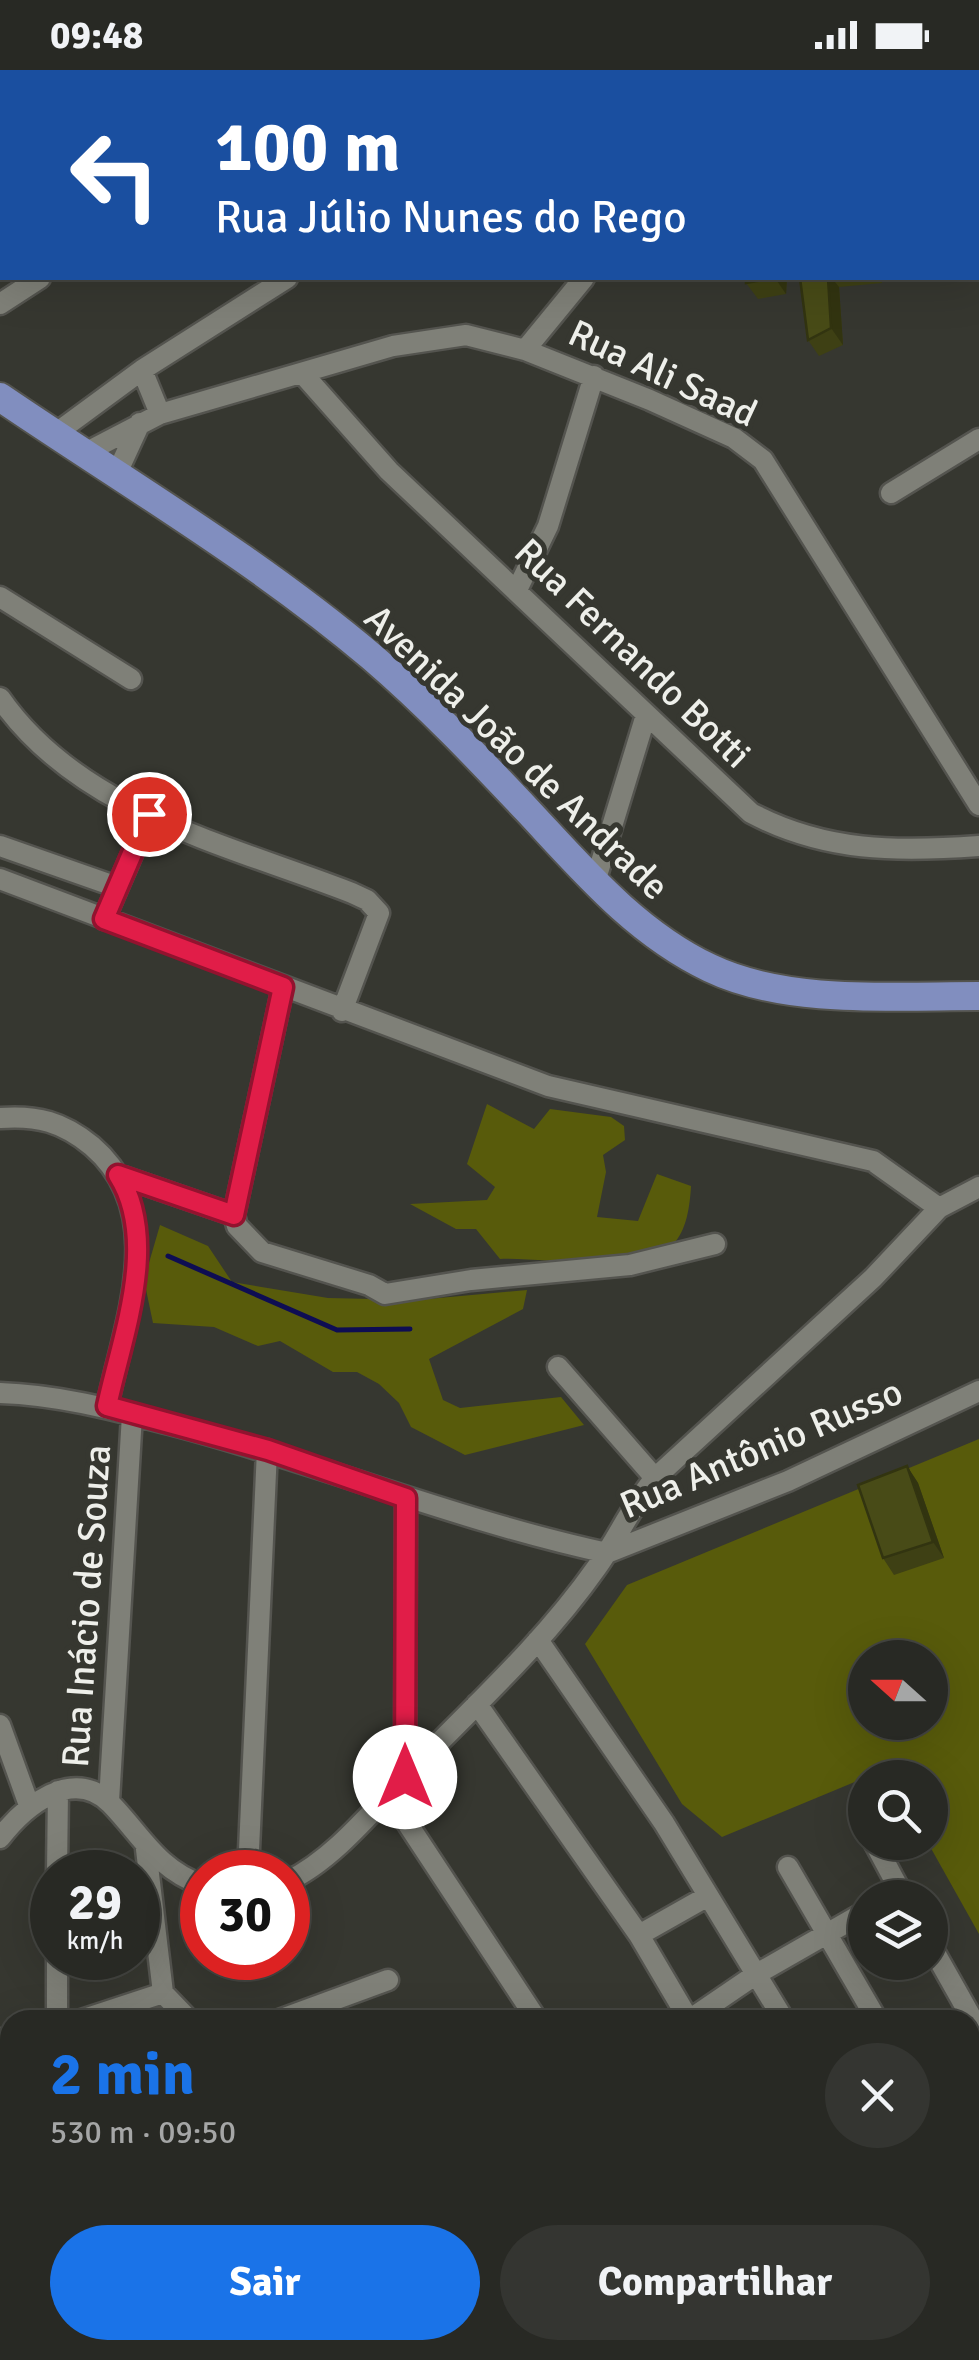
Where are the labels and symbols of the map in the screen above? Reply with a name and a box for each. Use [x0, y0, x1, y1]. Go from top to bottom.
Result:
street label: Rua Ali Saad [561, 309, 764, 438]
street label: Rua Fernando Botti [505, 529, 761, 778]
street label: Avenida João de Andrade [355, 595, 679, 910]
pin [107, 772, 192, 857]
street label: Rua Antônio Russo [613, 1368, 909, 1529]
street label: Rua Inácio de Souza [52, 1443, 121, 1769]
north arrow [848, 1640, 948, 1740]
position arrow [353, 1725, 457, 1829]
speed limit sign: 30 [180, 1850, 310, 1980]

